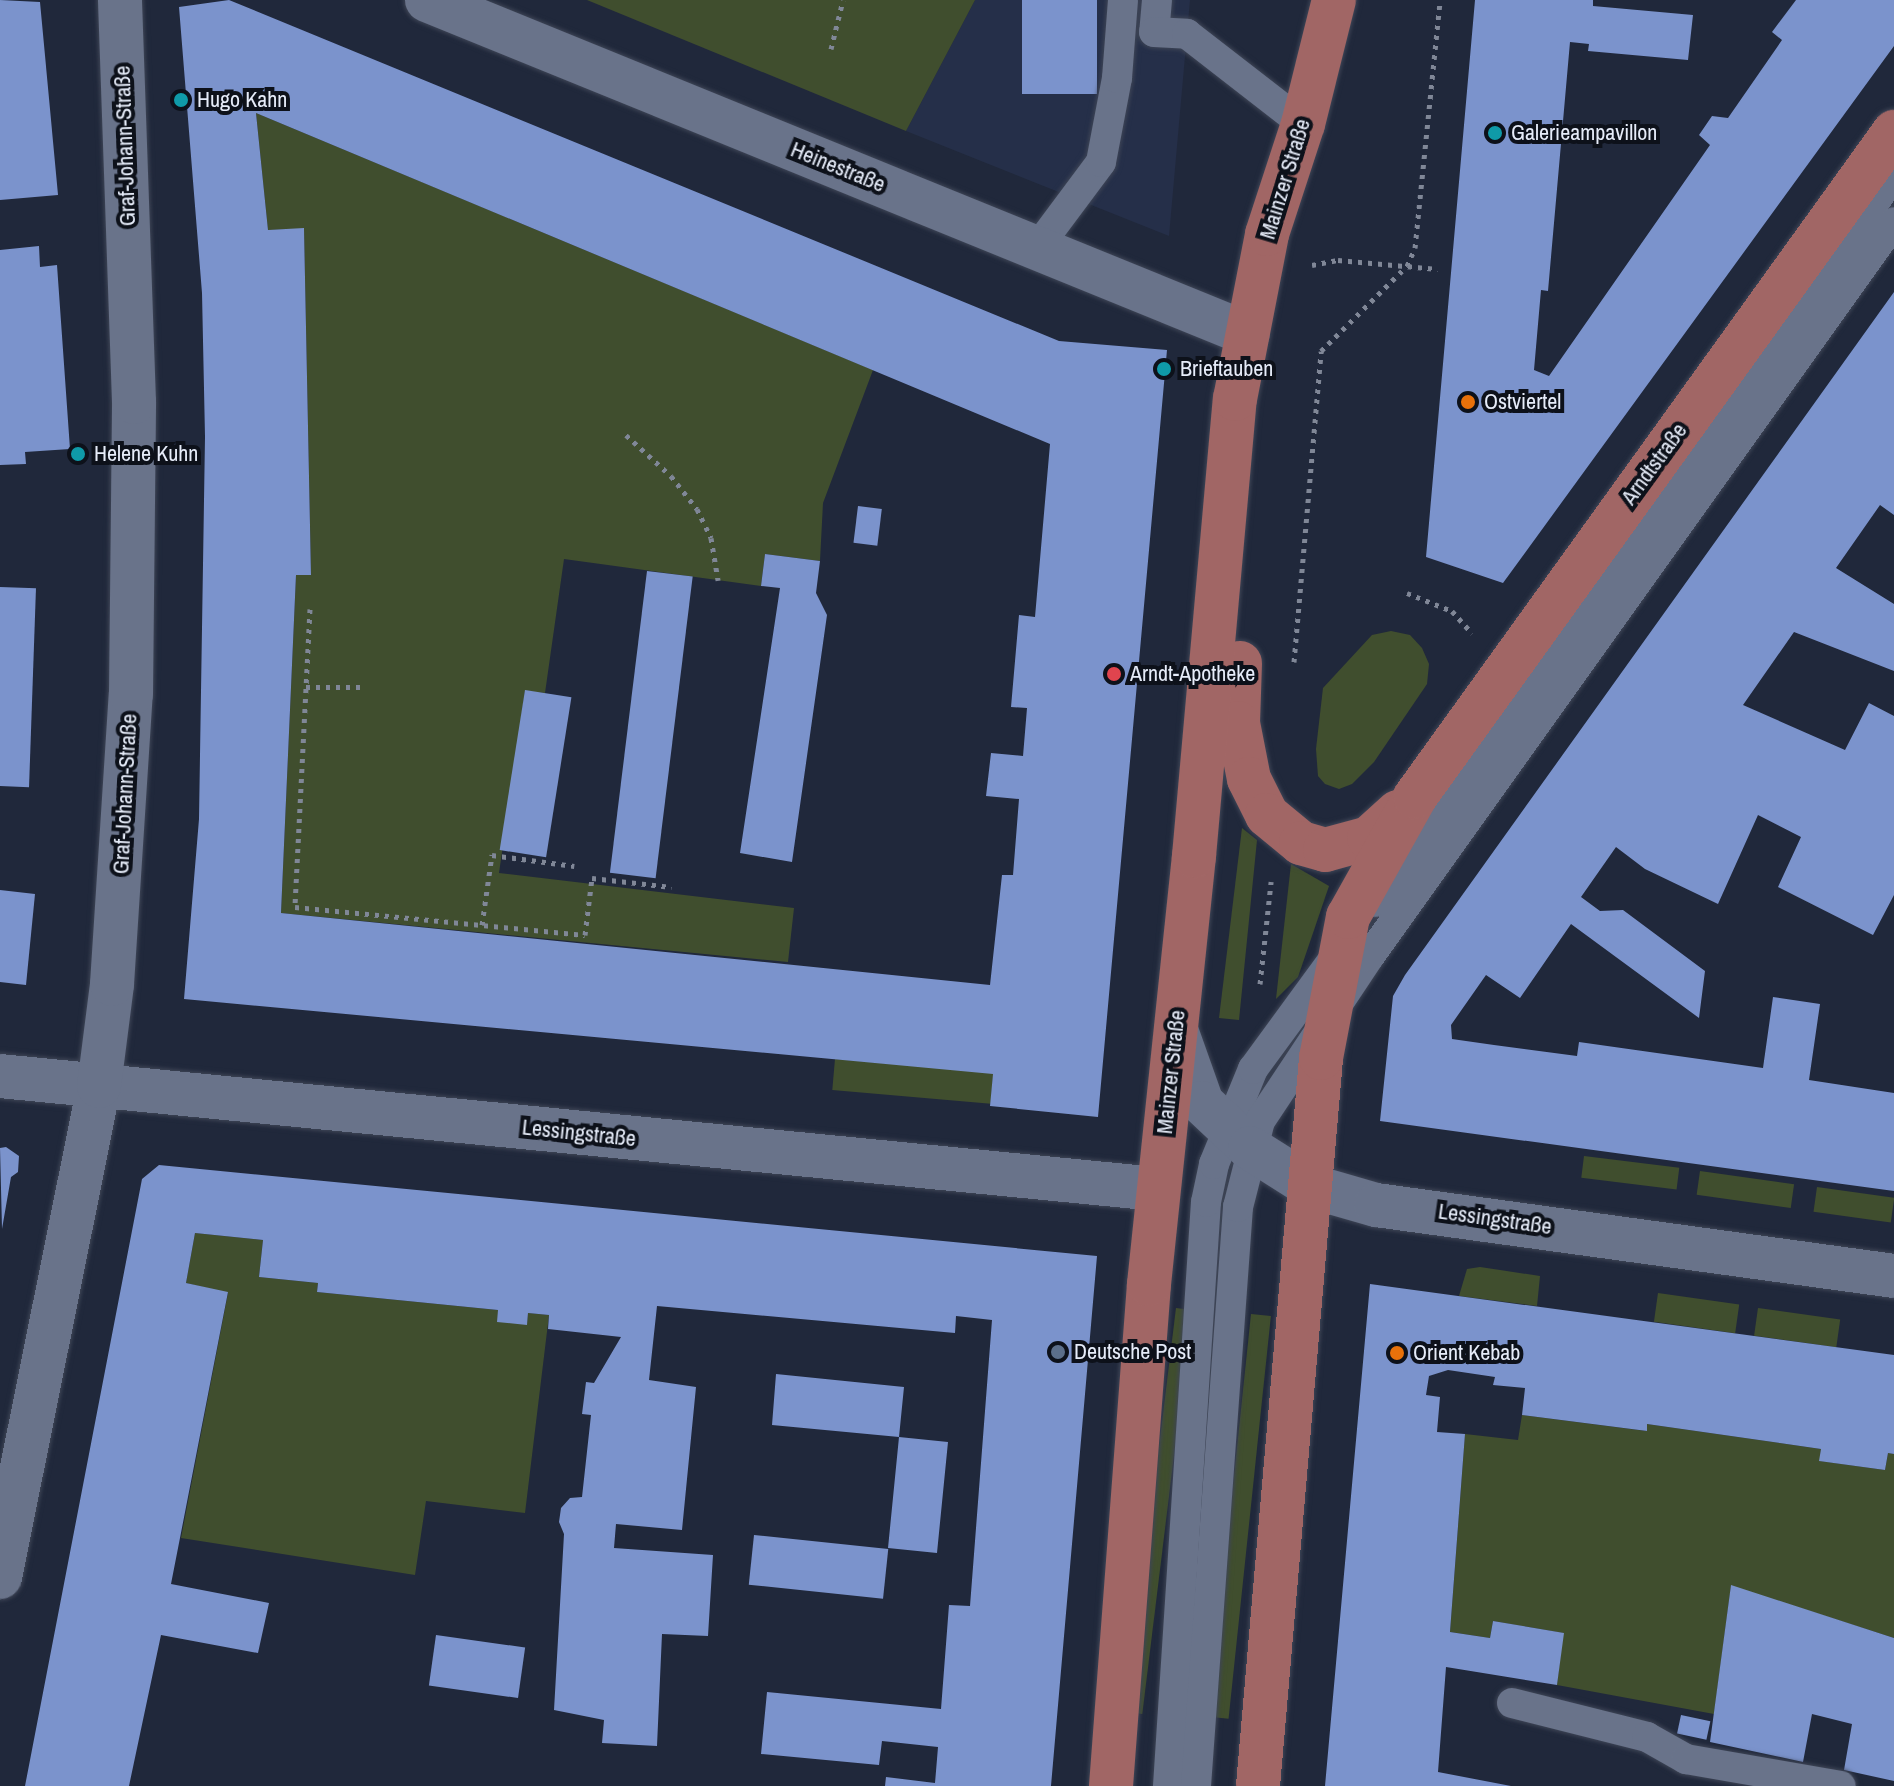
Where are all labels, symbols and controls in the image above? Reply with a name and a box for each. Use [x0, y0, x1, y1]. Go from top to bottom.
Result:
street label: Graf-Johann-Straße [109, 65, 141, 227]
place label: Hugo Kahn [197, 87, 287, 113]
marker: Hugo Kahn [172, 91, 190, 109]
street label: Mainzer Straße [1254, 116, 1316, 242]
place label: Galerieampavillon [1511, 120, 1657, 146]
marker: Galerieampavillon [1486, 124, 1504, 142]
street label: Heinestraße [787, 136, 889, 198]
place label: Brieftauben [1180, 356, 1273, 382]
marker: Brieftauben [1155, 360, 1173, 378]
place label: Ostviertel [1484, 389, 1561, 415]
marker: Ostviertel [1459, 393, 1477, 411]
street label: Arndtstraße [1616, 418, 1692, 510]
place label: Helene Kuhn [94, 441, 198, 467]
marker: Helene Kuhn [69, 445, 87, 463]
place label: Arndt-Apotheke [1130, 661, 1255, 687]
marker: Arndt-Apotheke [1105, 665, 1123, 683]
street label: Graf-Johann-Straße [108, 713, 142, 875]
street label: Mainzer Straße [1151, 1009, 1191, 1135]
street label: Lessingstraße [521, 1114, 637, 1152]
street label: Lessingstraße [1437, 1198, 1553, 1240]
place label: Deutsche Post [1074, 1339, 1191, 1365]
place label: Orient Kebab [1413, 1340, 1520, 1366]
marker: Deutsche Post [1049, 1343, 1067, 1361]
marker: Orient Kebab [1388, 1344, 1406, 1362]

